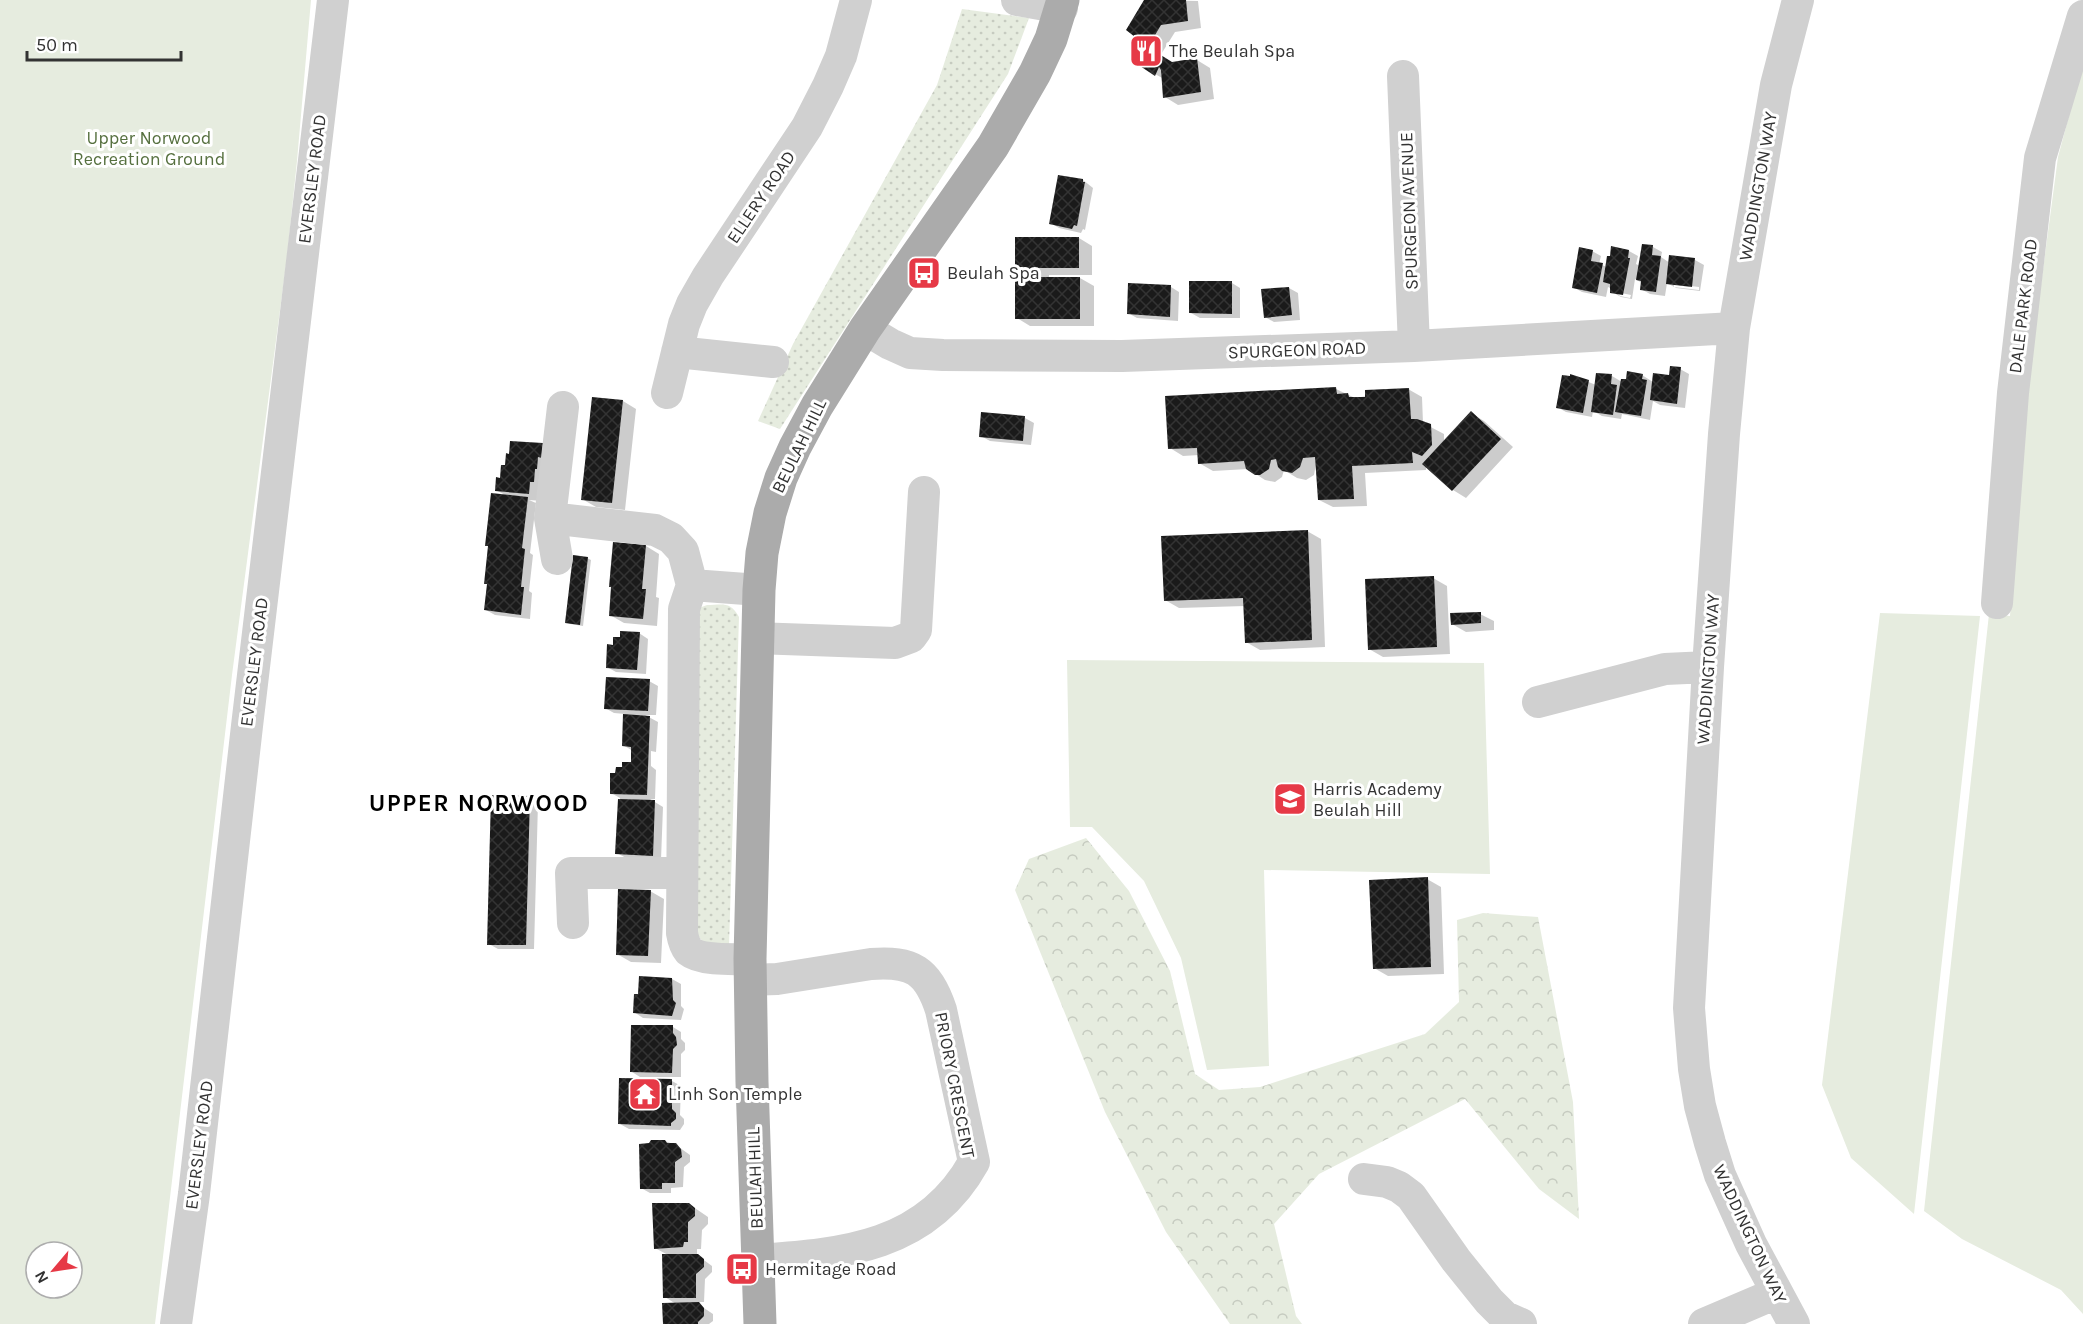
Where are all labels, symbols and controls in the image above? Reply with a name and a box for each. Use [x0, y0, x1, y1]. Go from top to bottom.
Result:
scale bar [27, 24, 182, 62]
restaurant icon: The Beulah Spa [1128, 33, 1164, 69]
text: 50 m [36, 34, 78, 56]
place label: The Beulah Spa [1169, 40, 1295, 62]
street label: WADDINGTON WAY [1734, 110, 1782, 262]
street label: EVERSLEY ROAD [293, 113, 331, 245]
park label: Upper Norwood Recreation Ground [73, 127, 225, 170]
street label: SPURGEON AVENUE [1395, 132, 1423, 290]
street label: ELLERY ROAD [722, 146, 800, 248]
street label: DALE PARK ROAD [2004, 237, 2042, 375]
bus stop icon: Beulah Spa [906, 255, 942, 291]
place label: Beulah Spa [947, 262, 1040, 284]
street label: SPURGEON ROAD [1227, 337, 1367, 363]
street label: BEULAH HILL [767, 395, 832, 497]
street label: WADDINGTON WAY [1692, 593, 1724, 745]
street label: EVERSLEY ROAD [235, 596, 273, 728]
place label: Harris Academy Beulah Hill [1313, 778, 1442, 821]
school or university icon: Harris Academy Beulah Hill [1272, 781, 1308, 817]
district label: UPPER NORWOOD [369, 789, 589, 817]
street label: PRIORY CRESCENT [930, 1010, 980, 1160]
temple icon: Linh Son Temple [627, 1076, 663, 1112]
street label: EVERSLEY ROAD [180, 1079, 218, 1211]
place label: Linh Son Temple [668, 1083, 802, 1105]
street label: BEULAH HILL [742, 1126, 768, 1229]
street label: WADDINGTON WAY [1708, 1161, 1792, 1307]
north arrow [24, 1240, 84, 1300]
bus stop icon: Hermitage Road [724, 1251, 760, 1287]
place label: Hermitage Road [765, 1258, 897, 1280]
text: N [30, 1267, 52, 1287]

